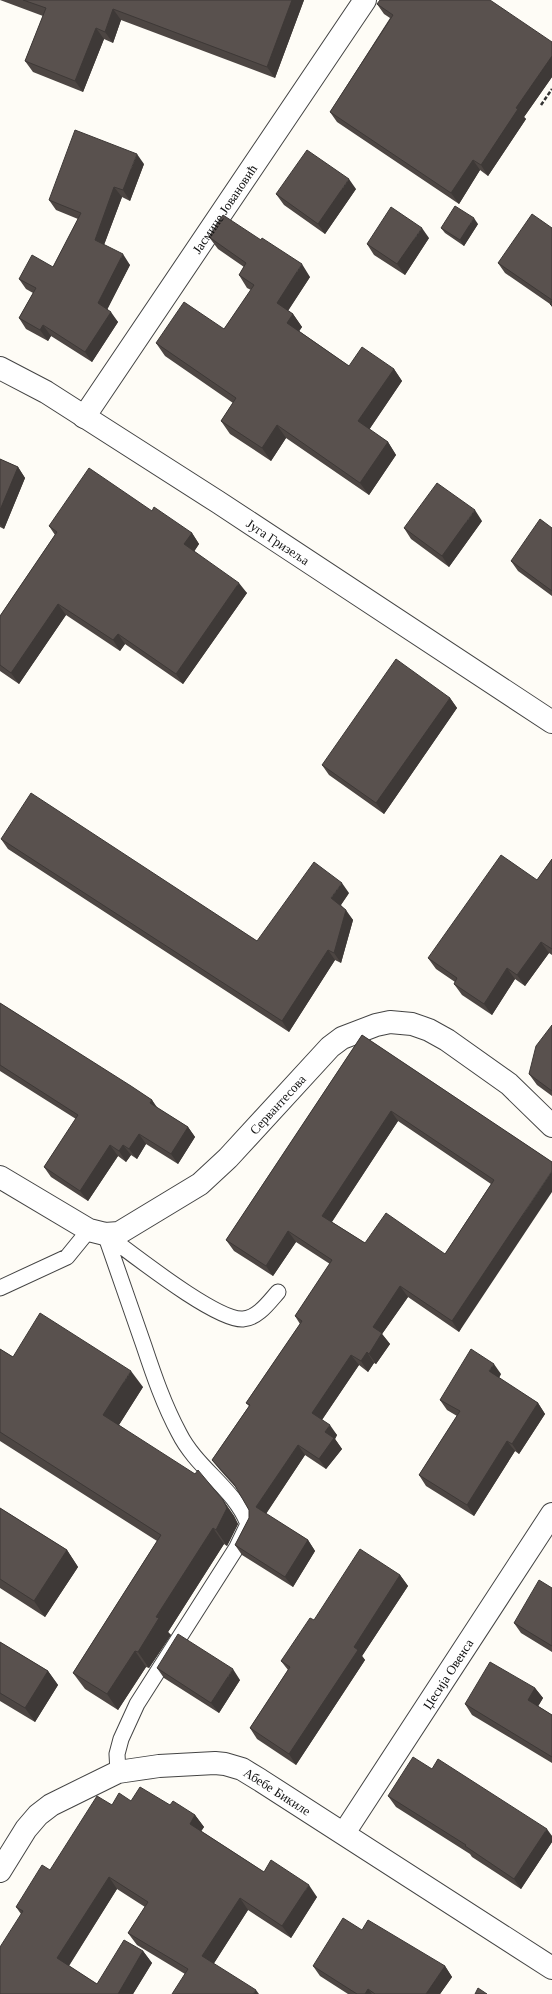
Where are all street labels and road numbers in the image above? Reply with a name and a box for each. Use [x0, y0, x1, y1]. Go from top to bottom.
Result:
street label: Јасмине Јовановић [189, 161, 260, 257]
street label: Југа Гризеља [244, 516, 312, 568]
street label: Сервантесова [247, 1071, 309, 1138]
street label: Џесија Овенса [420, 1636, 477, 1712]
street label: Абебе Бикиле [241, 1765, 314, 1819]

